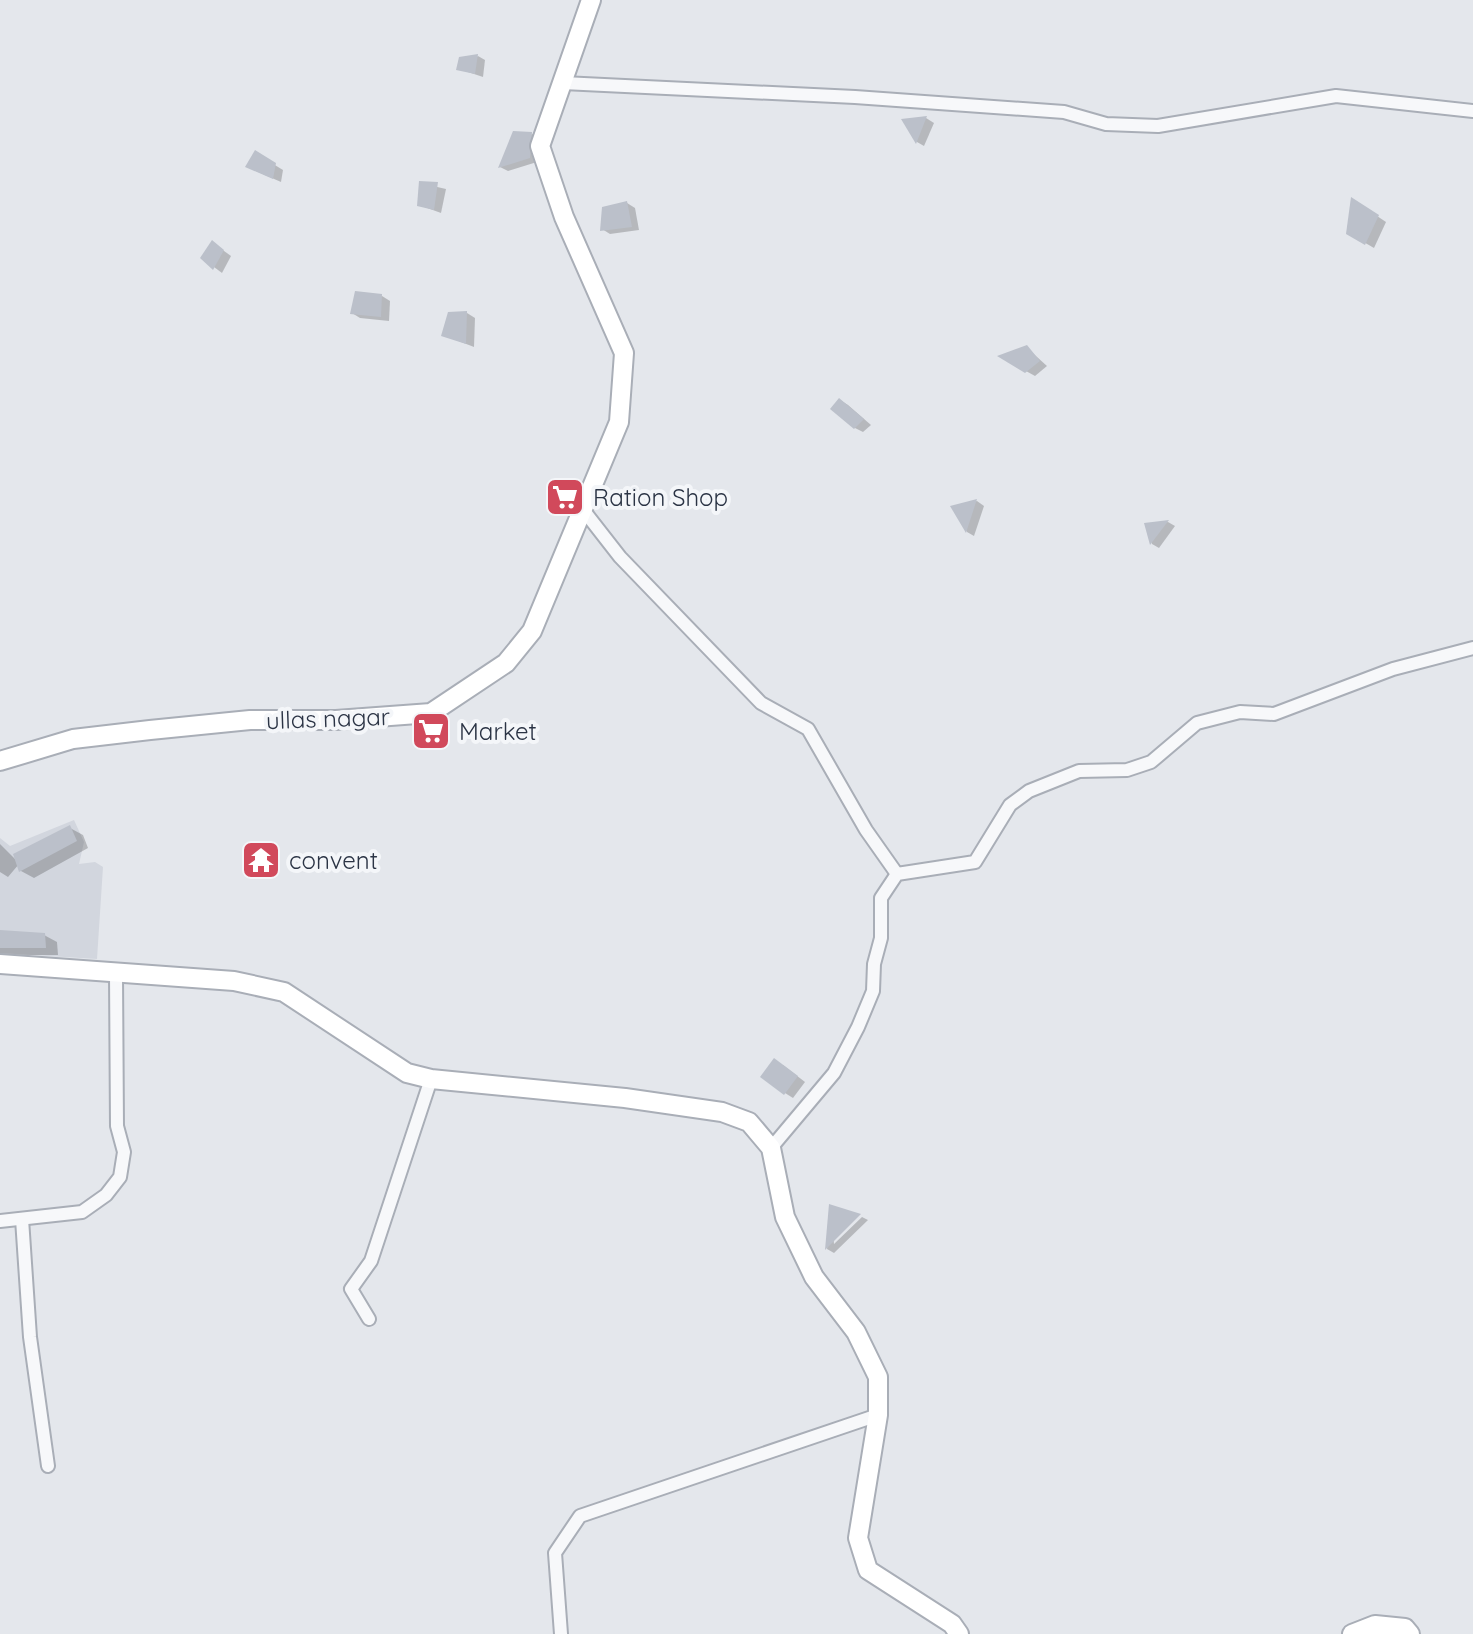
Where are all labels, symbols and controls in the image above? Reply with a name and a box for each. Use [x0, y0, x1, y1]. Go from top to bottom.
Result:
supermarket icon: Ration Shop [544, 476, 586, 518]
place label: Ration Shop [593, 482, 728, 512]
street label: ullas nagar [265, 701, 391, 735]
supermarket icon: Market [410, 710, 452, 752]
place label: Market [459, 716, 537, 746]
temple icon: convent [240, 839, 282, 881]
place label: convent [289, 845, 378, 875]

